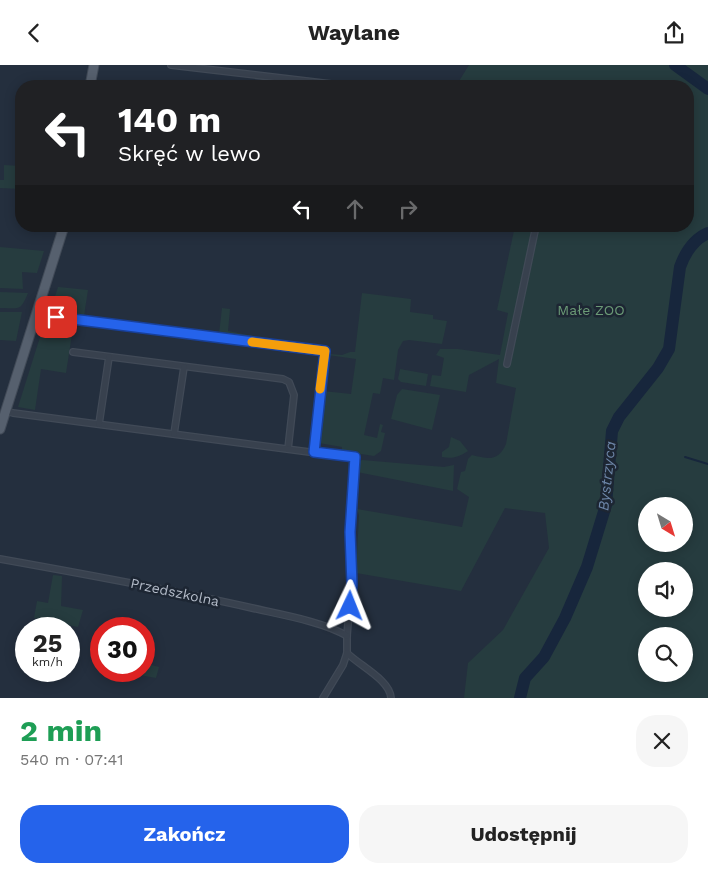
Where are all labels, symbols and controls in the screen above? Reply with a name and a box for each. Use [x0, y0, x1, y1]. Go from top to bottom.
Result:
icon: back [20, 19, 48, 47]
icon: share [660, 19, 688, 47]
text: Waylane [308, 20, 400, 45]
text: 140 m [118, 99, 221, 141]
icon: left [35, 100, 100, 165]
text: Skręć w lewo [118, 141, 261, 166]
icon: left [288, 195, 316, 223]
icon: ahead [341, 195, 369, 223]
icon: right [394, 195, 422, 223]
pin [35, 296, 77, 338]
park label: Małe ZOO [557, 302, 625, 318]
icon: arrive [42, 303, 70, 331]
water label: Bystrzyca [594, 440, 620, 512]
north arrow [638, 497, 692, 553]
map controls [638, 497, 693, 682]
button: sound [638, 562, 693, 617]
street label: Przedszkolna [129, 575, 221, 609]
position arrow [323, 579, 375, 631]
speed limit sign: 30 [90, 617, 155, 682]
button: search [638, 627, 693, 682]
text: 25 [33, 629, 62, 658]
text: km/h [32, 655, 63, 669]
text: 2 min [20, 713, 102, 748]
button: close [636, 715, 688, 767]
text: 540 m · 07:41 [20, 750, 123, 769]
button: Zakończ [20, 805, 349, 863]
button: Udostępnij [359, 805, 688, 863]

